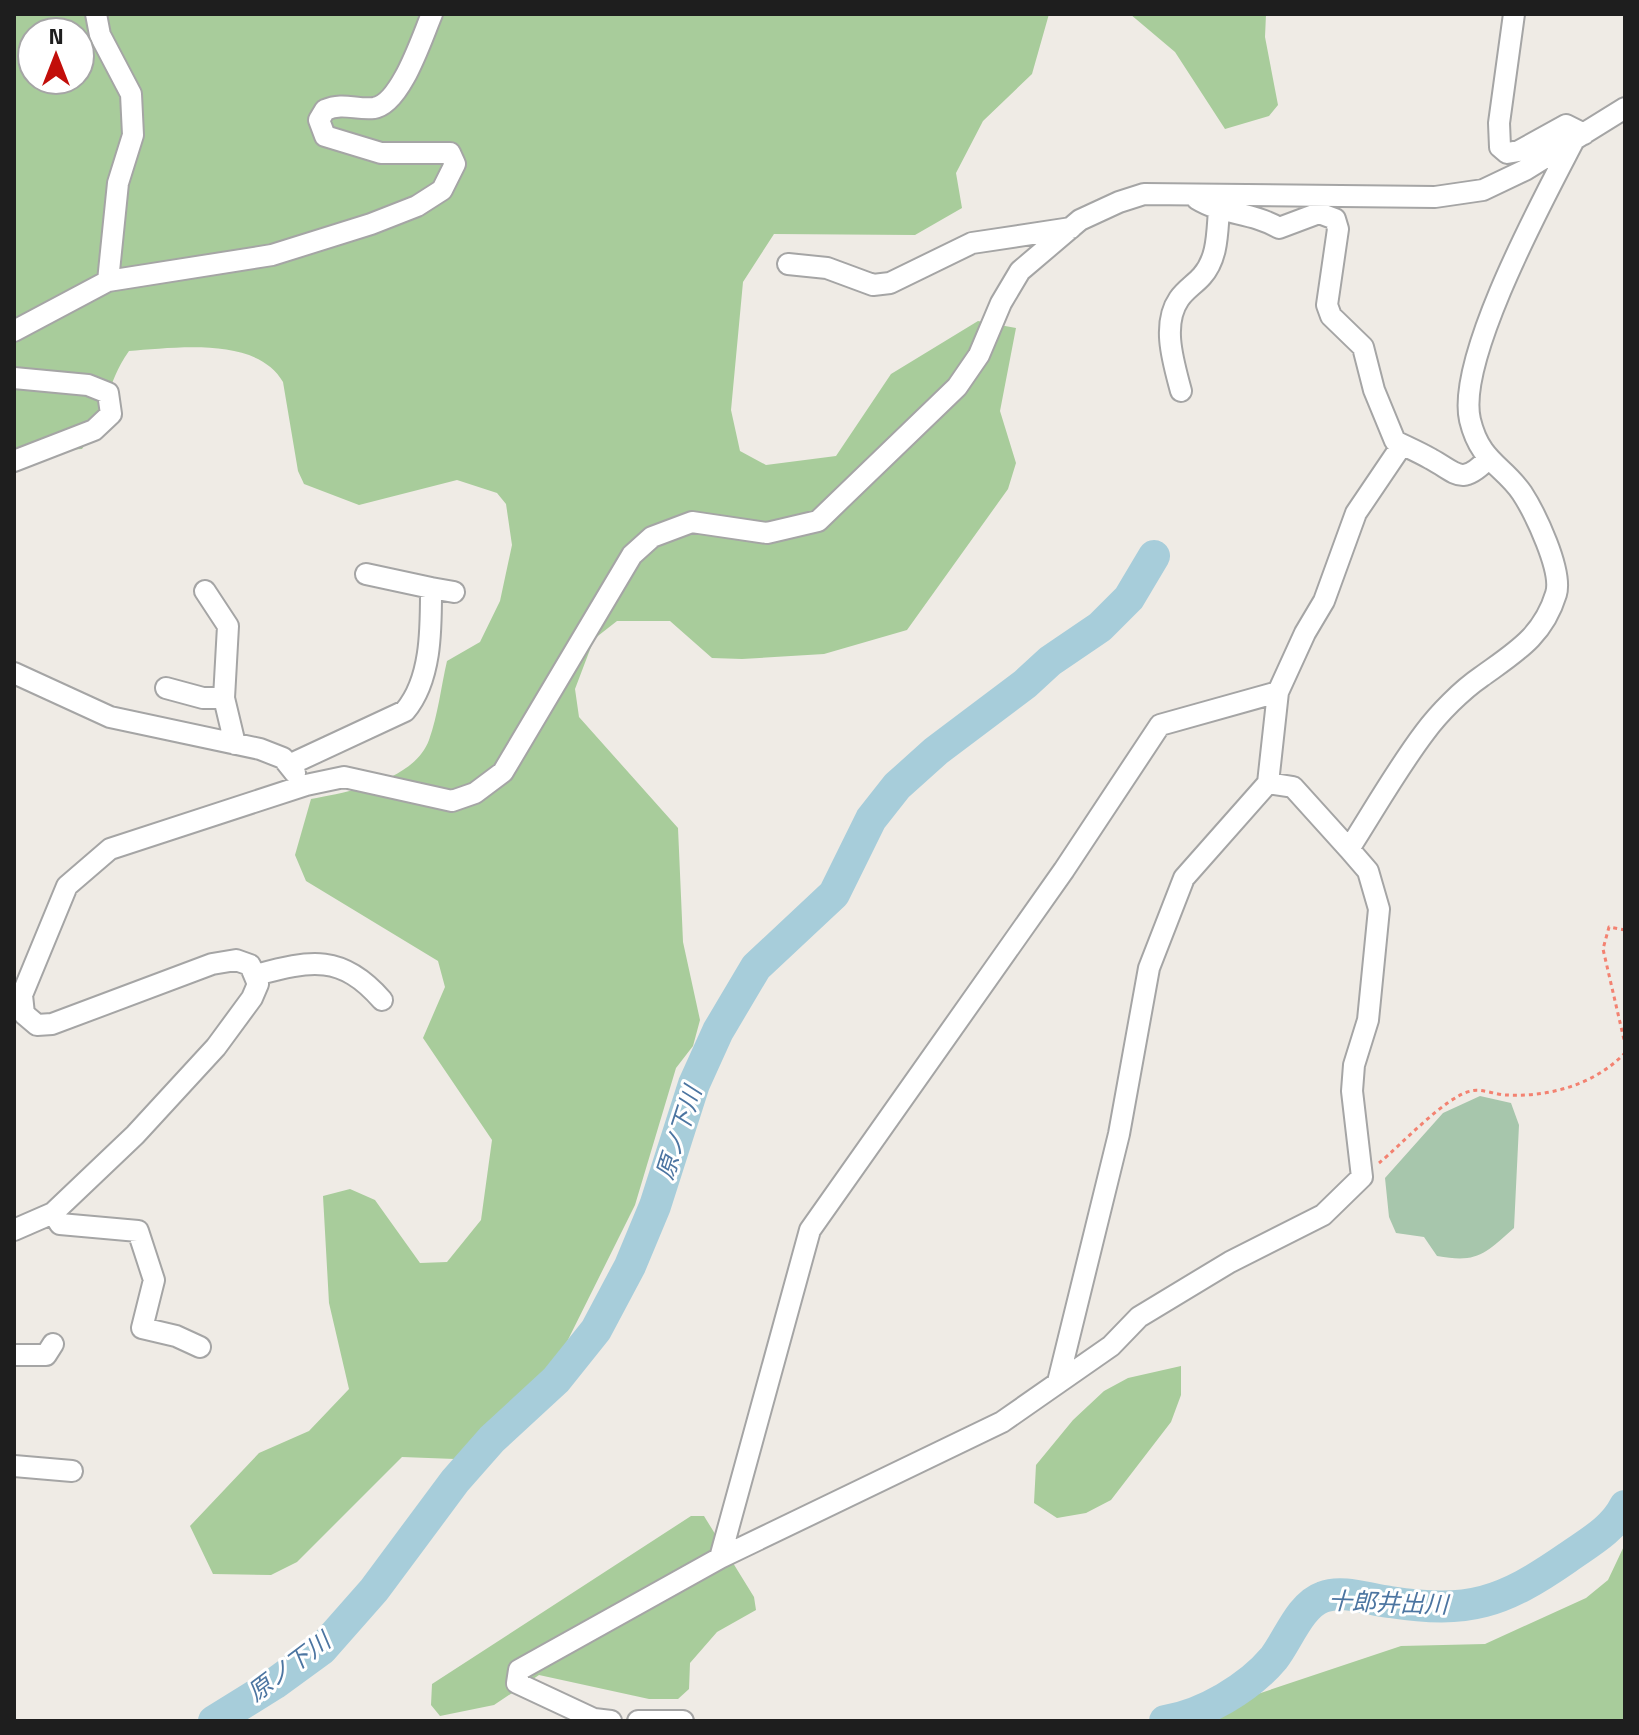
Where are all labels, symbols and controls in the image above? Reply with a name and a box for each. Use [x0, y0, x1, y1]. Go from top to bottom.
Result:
north arrow [16, 16, 96, 96]
text: N [48, 19, 64, 53]
water label: 原ノ下川 [646, 1079, 711, 1184]
water label: 十郎井出川 [1327, 1582, 1452, 1622]
water label: 原ノ下川 [239, 1621, 340, 1709]

